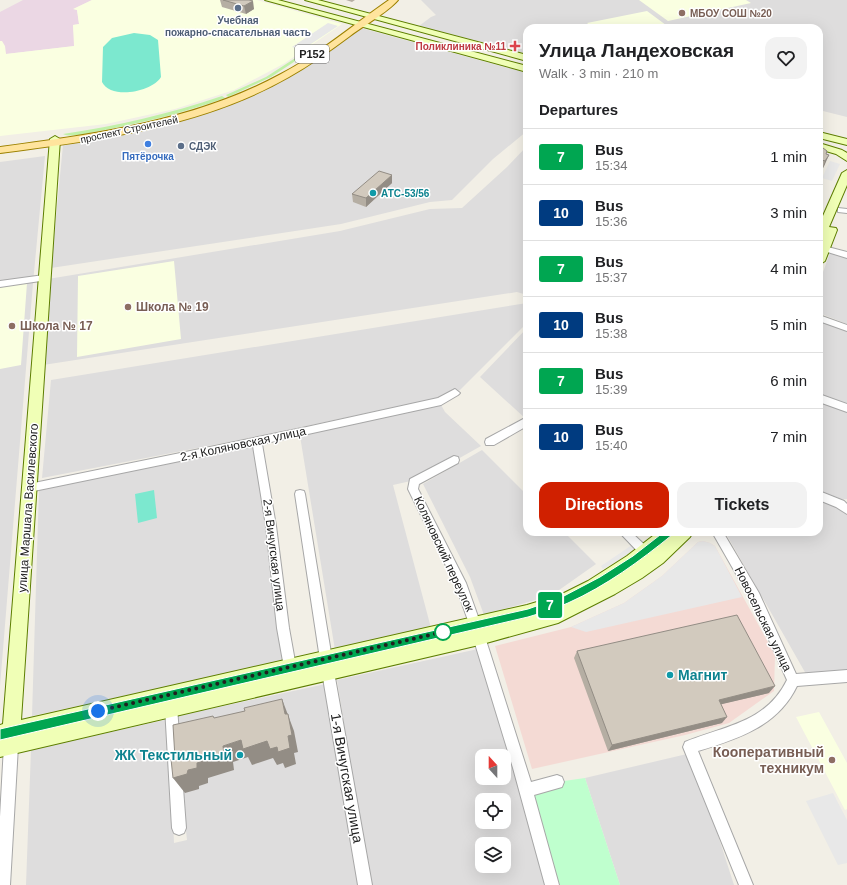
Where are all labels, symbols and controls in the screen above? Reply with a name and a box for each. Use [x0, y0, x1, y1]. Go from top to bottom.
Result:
marker: Учебная пожарно-спасательная часть [233, 3, 243, 13]
marker: МБОУ СОШ №20 [677, 8, 687, 18]
place label: МБОУ СОШ №20 [690, 8, 772, 19]
place label: Учебная пожарно-спасательная часть [165, 15, 311, 38]
button: heart [765, 37, 807, 79]
marker: Поликлиника №11 [509, 40, 521, 52]
text: Улица Ландеховская [539, 40, 734, 61]
place label: Поликлиника №11 [416, 41, 506, 52]
road number: Р152 [295, 45, 329, 63]
text: Walk · 3 min · 210 m [539, 66, 658, 81]
text: Departures [539, 101, 618, 118]
street label: проспект Строителей [79, 114, 179, 145]
marker: Пятёрочка [143, 139, 153, 149]
marker: СДЭК [176, 141, 186, 151]
place label: СДЭК [189, 141, 217, 152]
text: Bus [595, 141, 623, 158]
text: 1 min [770, 148, 807, 165]
text: 7 [557, 149, 565, 165]
place label: Пятёрочка [122, 151, 174, 162]
text: 15:34 [595, 158, 628, 173]
marker: АТС-53/56 [368, 188, 378, 198]
place label: АТС-53/56 [381, 188, 430, 199]
text: Bus [595, 197, 623, 214]
text: 3 min [770, 204, 807, 221]
text: 10 [553, 205, 569, 221]
text: 15:36 [595, 214, 628, 229]
text: Bus [595, 253, 623, 270]
text: 4 min [770, 260, 807, 277]
text: 7 [557, 261, 565, 277]
text: 15:37 [595, 270, 628, 285]
place label: Школа № 19 [136, 300, 209, 314]
marker: Школа № 19 [123, 302, 133, 312]
text: Bus [595, 309, 623, 326]
text: 5 min [770, 316, 807, 333]
text: 10 [553, 317, 569, 333]
place label: Школа № 17 [20, 319, 93, 333]
marker: Школа № 17 [7, 321, 17, 331]
text: 15:38 [595, 326, 628, 341]
text: Bus [595, 365, 623, 382]
text: 6 min [770, 372, 807, 389]
text: 7 [557, 373, 565, 389]
text: 15:39 [595, 382, 628, 397]
text: Bus [595, 421, 623, 438]
street label: улица Маршала Василевского [15, 423, 41, 593]
street label: 2-я Коляновская улица [179, 424, 307, 464]
text: 7 min [770, 428, 807, 445]
text: 10 [553, 429, 569, 445]
text: 15:40 [595, 438, 628, 453]
button: Directions [539, 482, 669, 528]
button: Tickets [677, 482, 807, 528]
street label: Коляновский переулок [411, 494, 477, 615]
street label: 2-я Вичугская улица [260, 498, 288, 612]
street label: Новосельская улица [732, 564, 795, 674]
line badge: 7 [537, 592, 563, 618]
text: 7 [546, 597, 554, 613]
unlabelled marker [434, 623, 452, 641]
place label: Магнит [678, 667, 728, 683]
marker: Магнит [665, 670, 675, 680]
your location [88, 701, 108, 721]
street label: 1-я Вичугская улица [328, 712, 366, 844]
place label: Кооперативный техникум [713, 744, 824, 776]
place label: ЖК Текстильный [114, 747, 232, 763]
north arrow [475, 749, 511, 785]
map controls [475, 749, 511, 873]
marker: ЖК Текстильный [235, 750, 245, 760]
marker: Кооперативный техникум [827, 755, 837, 765]
button: locate [475, 793, 511, 829]
button: layers [475, 837, 511, 873]

